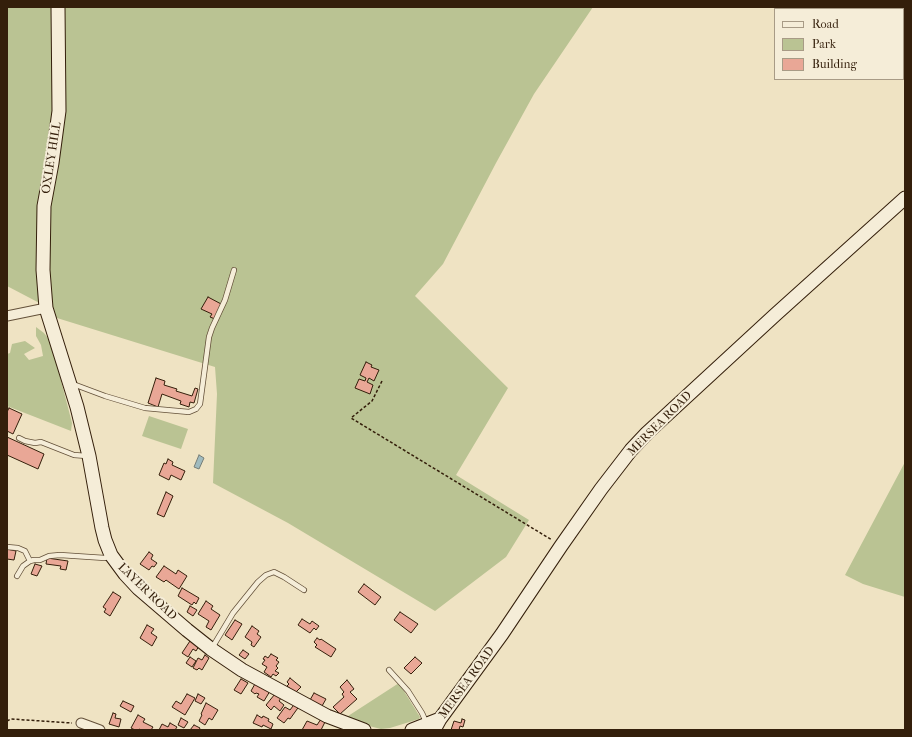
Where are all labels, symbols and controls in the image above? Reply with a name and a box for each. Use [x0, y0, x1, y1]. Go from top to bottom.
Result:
legend [774, 8, 904, 80]
text: Road [812, 17, 839, 31]
text: Park [812, 37, 836, 51]
text: Building [812, 57, 857, 71]
street label: OXLEY HILL [39, 121, 65, 195]
street label: MERSEA ROAD [625, 389, 695, 459]
street label: LAYER ROAD [115, 560, 179, 624]
street label: MERSEA ROAD [436, 644, 498, 722]

